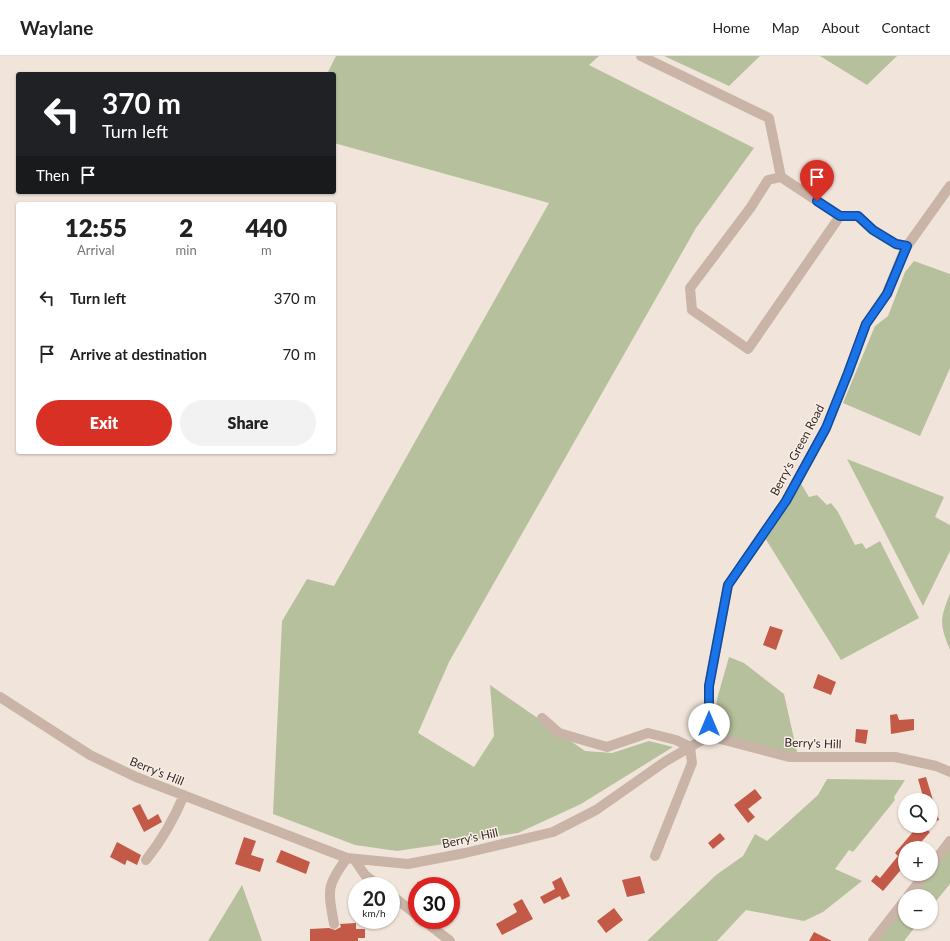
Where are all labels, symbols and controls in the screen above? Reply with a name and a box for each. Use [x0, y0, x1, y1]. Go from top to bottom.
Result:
text: Waylane [20, 16, 93, 39]
text: Home [712, 19, 750, 36]
text: Map [772, 19, 799, 36]
text: About [821, 19, 859, 36]
text: Contact [881, 19, 930, 36]
text: 370 m [102, 86, 181, 120]
icon: left [36, 88, 88, 140]
text: Turn left [102, 120, 168, 142]
pin [800, 160, 834, 201]
icon: arrive [77, 164, 99, 186]
text: Then [36, 166, 69, 184]
icon: arrive [806, 166, 828, 188]
text: 12:55 [65, 213, 127, 242]
text: 2 [179, 213, 193, 242]
text: 440 [245, 213, 287, 242]
text: Arrival [77, 242, 115, 258]
text: min [176, 242, 197, 258]
text: m [261, 242, 272, 258]
icon: left [36, 287, 58, 309]
text: Turn left [70, 289, 126, 307]
text: 370 m [274, 289, 316, 307]
icon: arrive [36, 343, 58, 365]
text: Arrive at destination [70, 345, 207, 363]
text: 70 m [282, 345, 316, 363]
button: Exit [36, 400, 172, 446]
button: Share [180, 400, 316, 446]
street label: Berry's Green Road [767, 402, 827, 498]
position arrow [688, 703, 730, 745]
street label: Berry's Hill [784, 735, 842, 751]
street label: Berry's Hill [128, 753, 186, 789]
map controls [898, 793, 938, 929]
button: search [898, 793, 938, 833]
street label: Berry's Hill [440, 825, 500, 851]
button: + [898, 841, 938, 881]
speed limit sign: 30 [408, 877, 460, 929]
text: 20 [362, 886, 386, 910]
button: − [898, 889, 938, 929]
text: km/h [362, 907, 386, 919]

